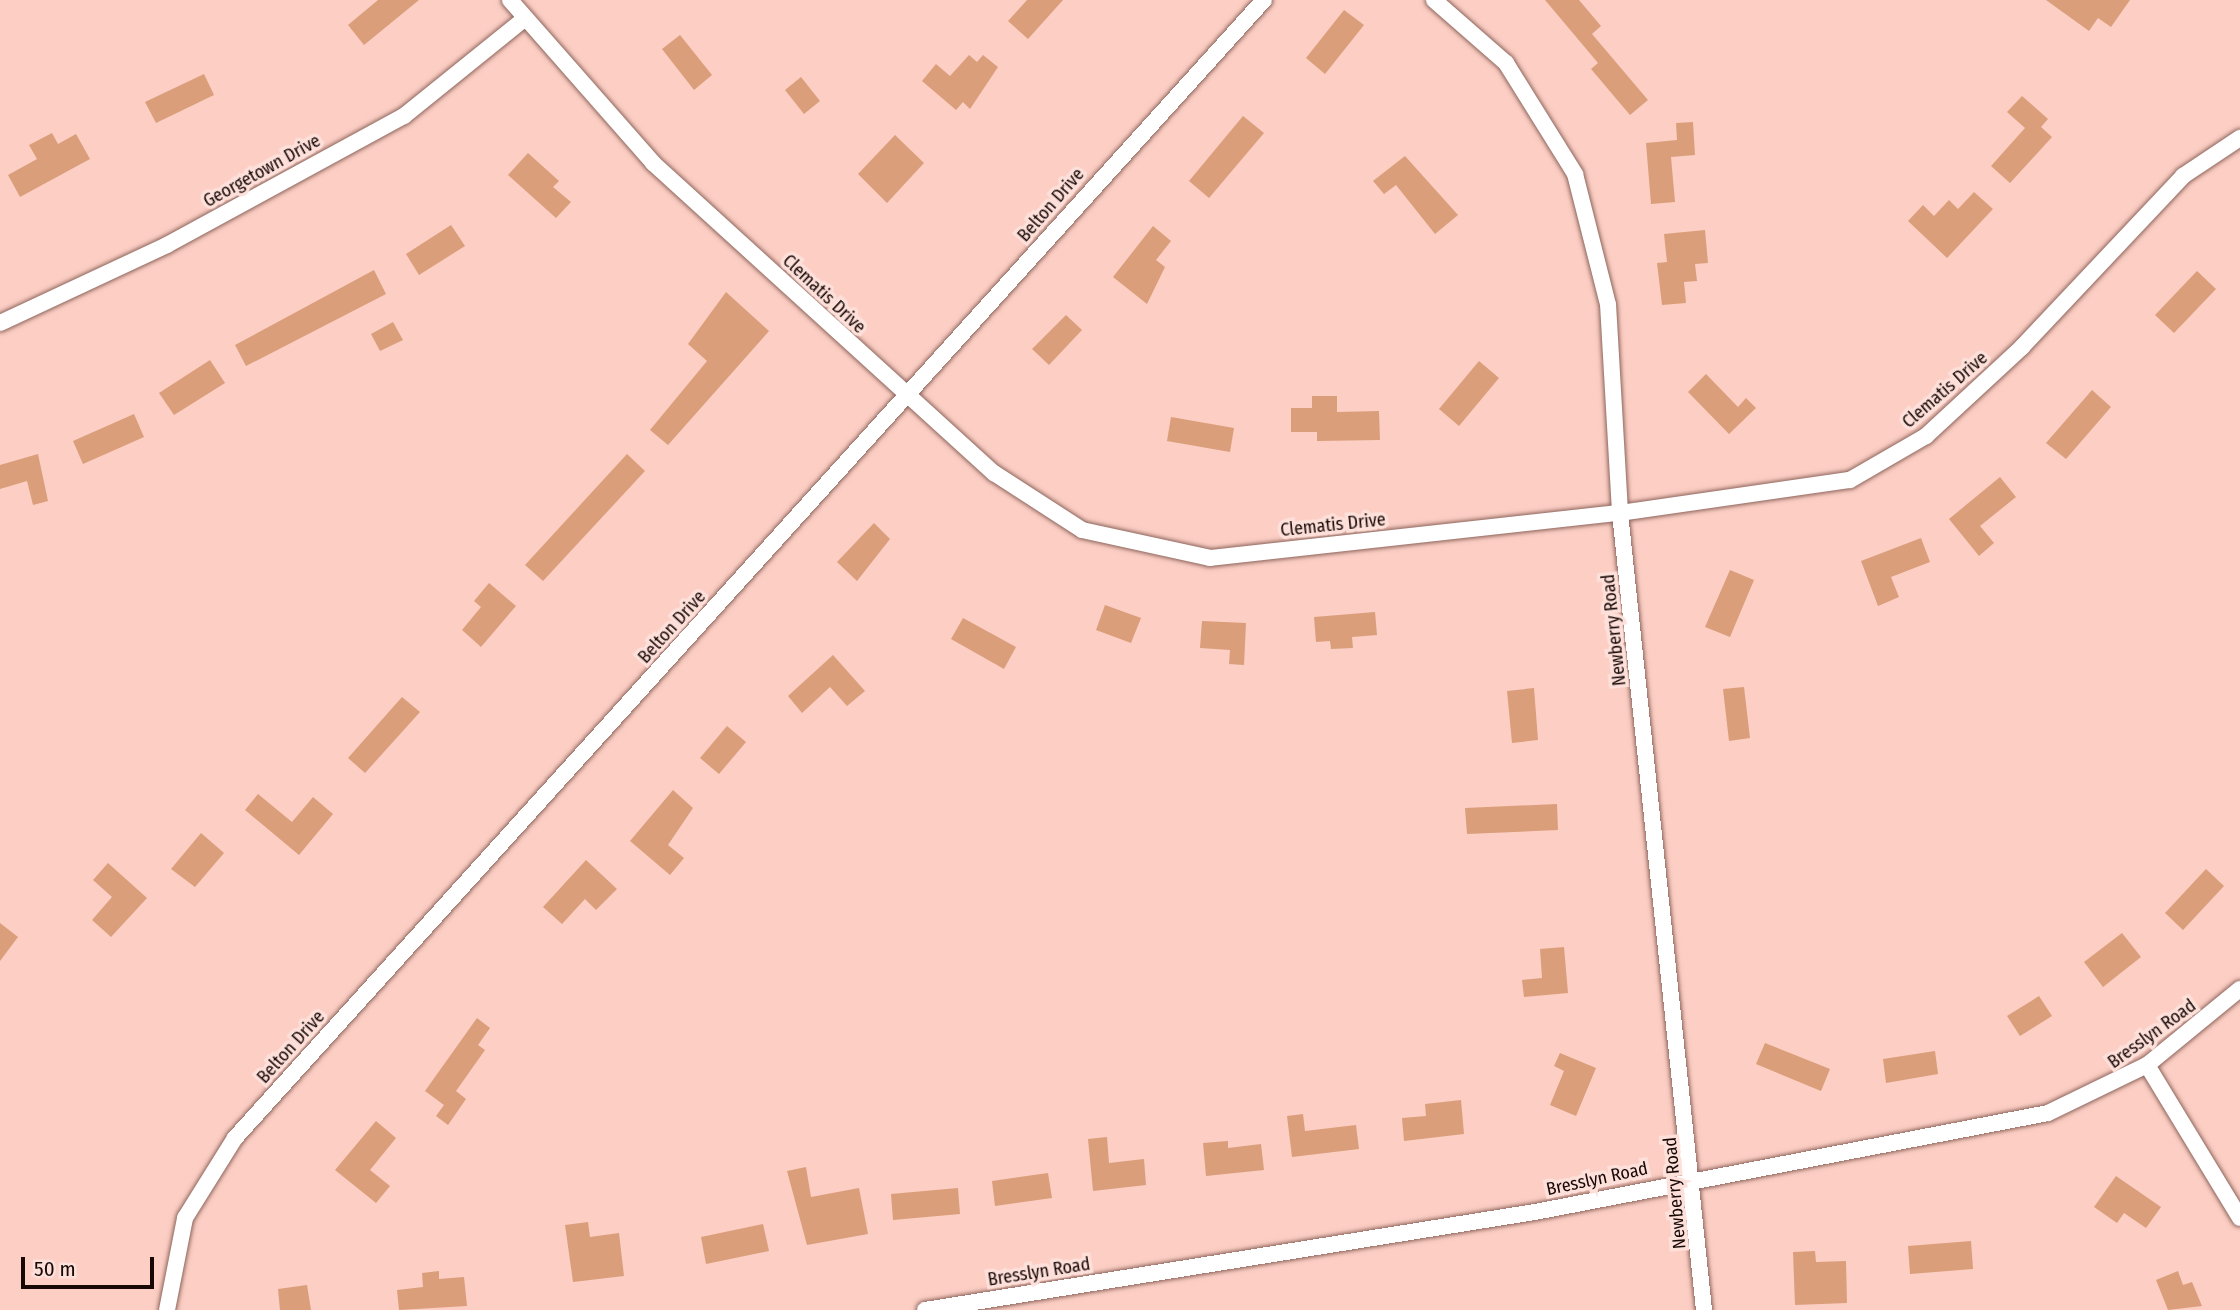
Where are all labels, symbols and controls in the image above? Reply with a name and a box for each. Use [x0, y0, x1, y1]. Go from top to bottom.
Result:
street label: Georgetown Drive [200, 130, 324, 212]
street label: Belton Drive [1013, 164, 1089, 246]
street label: Clematis Drive [778, 250, 870, 338]
street label: Clematis Drive [1898, 347, 1992, 433]
street label: Clematis Drive [1279, 509, 1387, 541]
street label: Newberry Road [1597, 573, 1631, 687]
street label: Belton Drive [634, 586, 710, 668]
street label: Bresslyn Road [2104, 995, 2200, 1073]
street label: Belton Drive [253, 1006, 329, 1088]
street label: Newberry Road [1659, 1136, 1691, 1250]
street label: Bresslyn Road [1544, 1158, 1650, 1200]
scale bar [24, 1244, 158, 1288]
street label: Bresslyn Road [986, 1253, 1092, 1291]
text: 50 m [34, 1256, 76, 1282]

